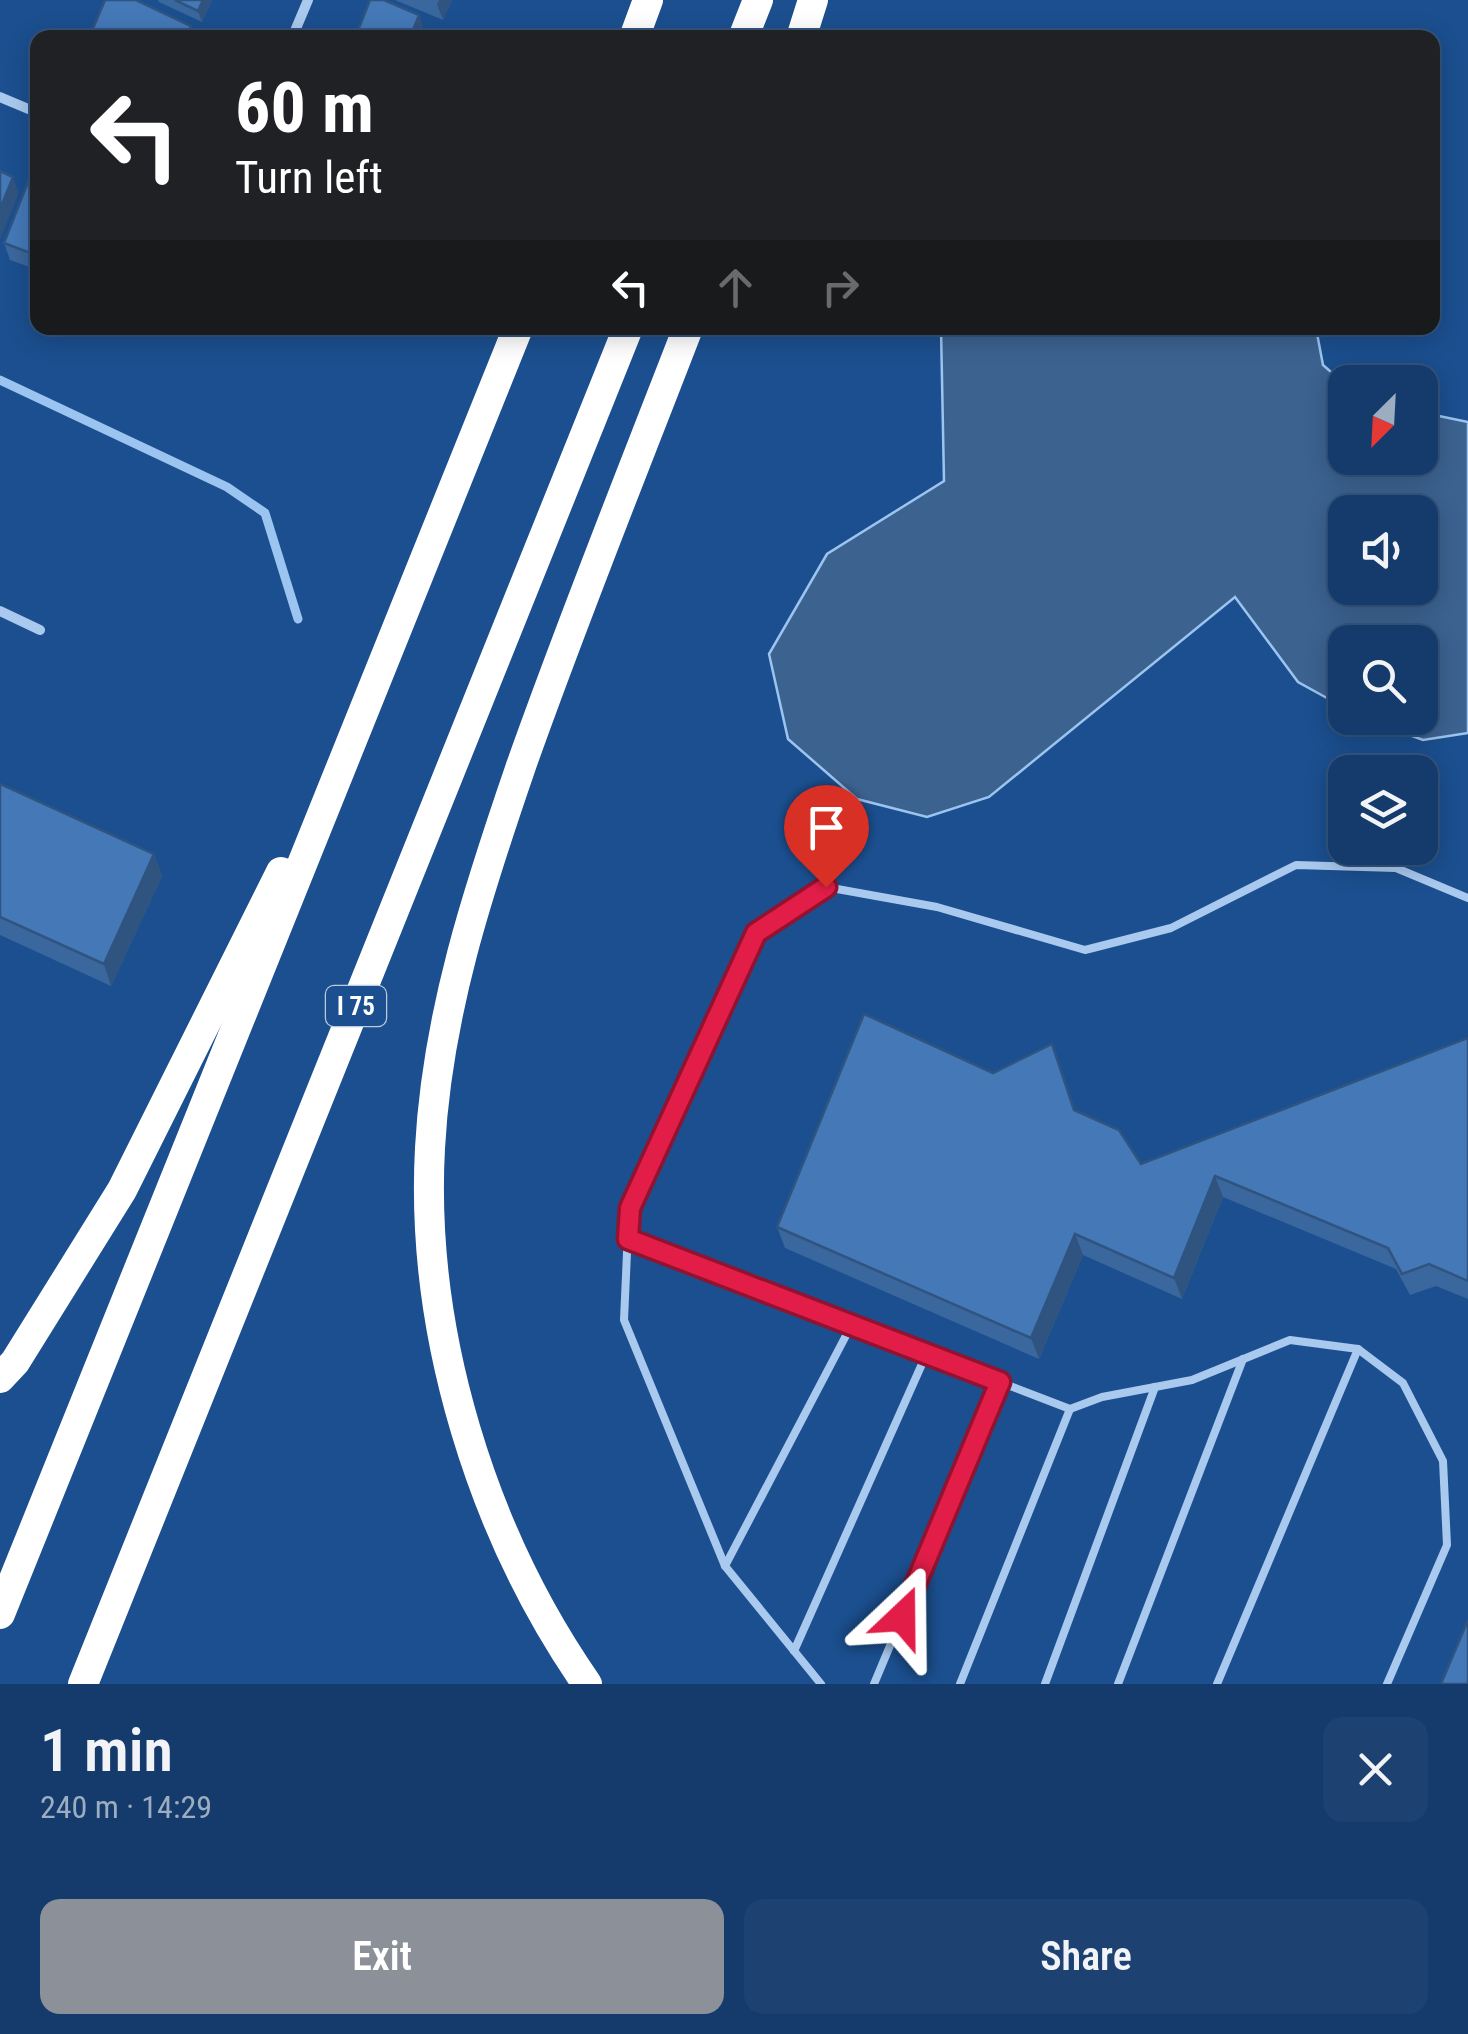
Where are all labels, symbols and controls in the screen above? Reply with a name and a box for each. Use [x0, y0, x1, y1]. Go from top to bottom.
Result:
text: 60 m [235, 67, 374, 149]
icon: left [70, 70, 200, 200]
text: Turn left [235, 151, 383, 204]
icon: left [603, 260, 658, 315]
icon: ahead [708, 260, 763, 315]
icon: right [813, 260, 868, 315]
north arrow [1328, 365, 1438, 475]
map controls [1328, 365, 1438, 865]
button: sound [1328, 495, 1438, 605]
button: search [1328, 625, 1438, 735]
button: layers [1328, 755, 1438, 865]
pin [784, 785, 869, 888]
icon: arrive [799, 800, 854, 855]
road number: I 75 [326, 986, 386, 1026]
position arrow [850, 1565, 954, 1669]
text: 1 min [40, 1715, 173, 1786]
button: close [1323, 1717, 1428, 1822]
text: 240 m · 14:29 [40, 1788, 212, 1826]
button: Exit [40, 1899, 724, 2014]
button: Share [744, 1899, 1428, 2014]

